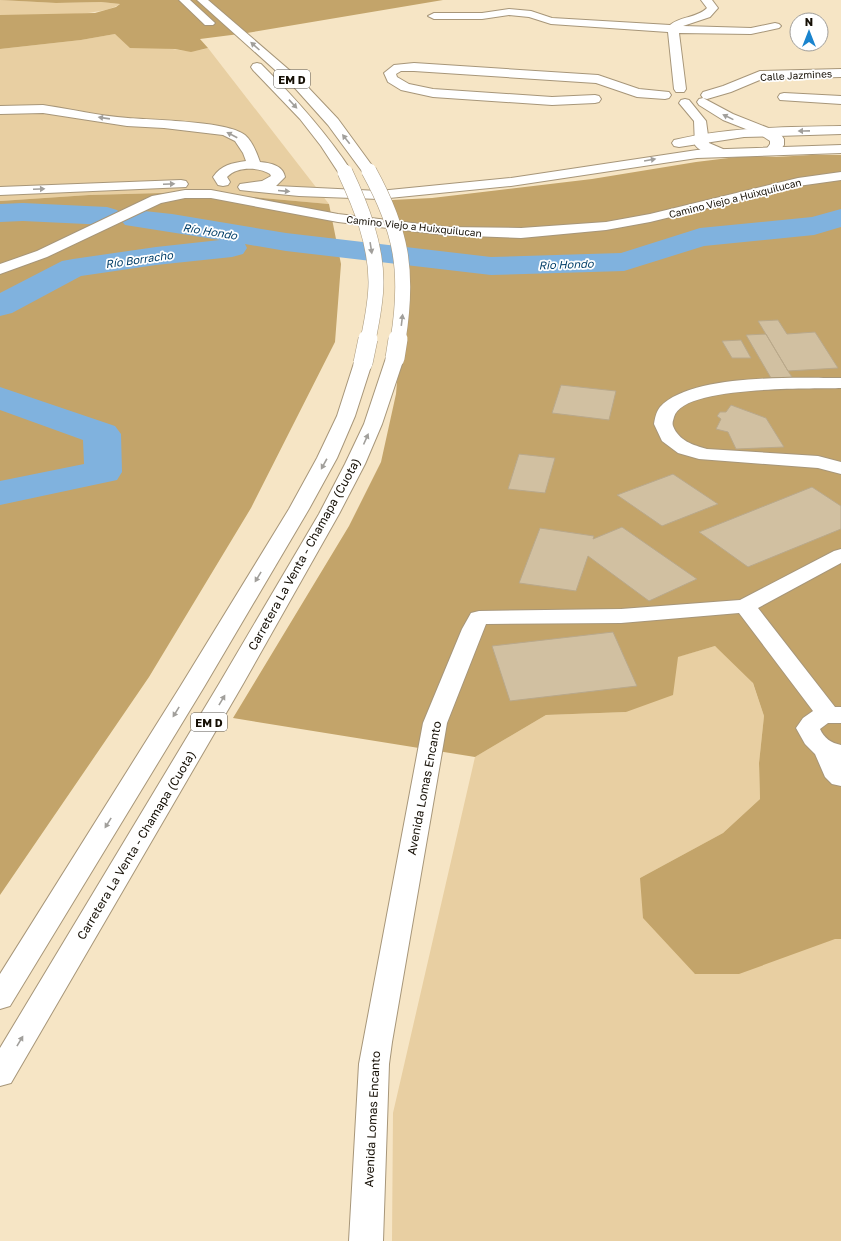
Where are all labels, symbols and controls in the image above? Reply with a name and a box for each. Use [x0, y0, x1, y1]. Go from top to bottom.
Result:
north arrow [789, 12, 829, 52]
text: N [805, 15, 813, 28]
one-way arrow [250, 42, 261, 51]
street label: Calle Jazmines [760, 67, 832, 83]
road number: EM D [274, 70, 310, 88]
one-way arrow [288, 99, 298, 109]
one-way arrow [722, 114, 734, 120]
one-way arrow [98, 115, 110, 122]
one-way arrow [797, 128, 810, 134]
one-way arrow [227, 131, 238, 138]
one-way arrow [342, 134, 350, 144]
one-way arrow [644, 157, 656, 163]
street label: Camino Viejo a Huixquilucan [667, 176, 803, 220]
one-way arrow [163, 181, 176, 187]
one-way arrow [33, 186, 46, 192]
one-way arrow [278, 188, 290, 195]
street label: Camino Viejo a Huixquilucan [346, 213, 482, 239]
water label: Río Hondo [182, 220, 239, 242]
one-way arrow [368, 242, 374, 254]
water label: Río Borracho [105, 248, 175, 270]
water label: Rio Hondo [538, 256, 595, 271]
one-way arrow [399, 314, 405, 326]
one-way arrow [363, 434, 369, 445]
street label: Carretera La Venta - Chamapa (Cuota) [245, 455, 363, 653]
one-way arrow [320, 459, 327, 470]
one-way arrow [255, 571, 262, 583]
one-way arrow [218, 694, 225, 706]
one-way arrow [173, 706, 180, 718]
road number: EM D [191, 713, 227, 731]
street label: Avenida Lomas Encanto [404, 720, 444, 856]
street label: Carretera La Venta - Chamapa (Cuota) [73, 748, 199, 942]
one-way arrow [104, 818, 112, 828]
one-way arrow [16, 1035, 23, 1046]
street label: Avenida Lomas Encanto [361, 1050, 383, 1188]

